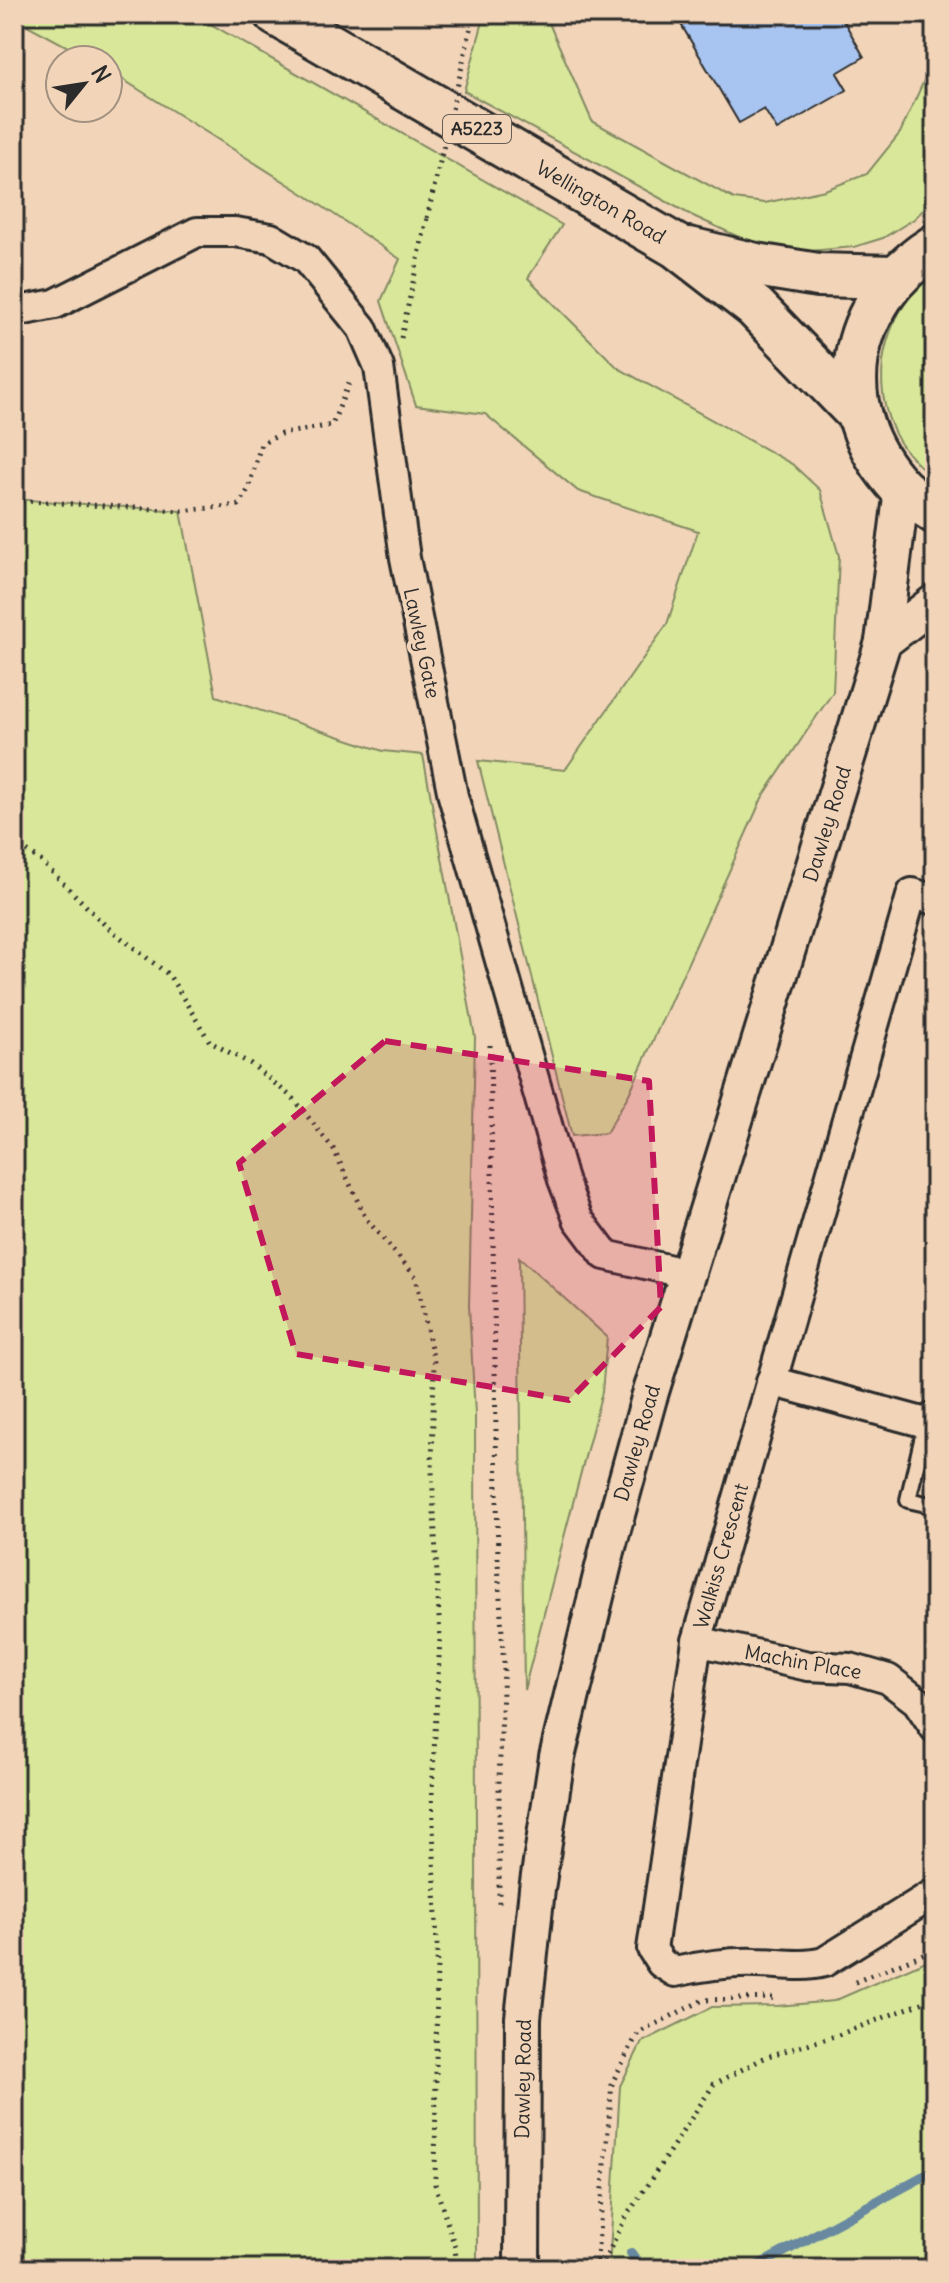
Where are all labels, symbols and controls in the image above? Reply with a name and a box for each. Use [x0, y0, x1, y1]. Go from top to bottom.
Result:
north arrow [44, 44, 124, 124]
text: N [85, 60, 117, 88]
road number: A5223 [443, 115, 511, 143]
street label: Wellington Road [532, 154, 671, 249]
street label: Lawley Gate [399, 585, 446, 700]
street label: Dawley Road [797, 763, 856, 885]
street label: Dawley Road [608, 1382, 665, 1504]
street label: Walkiss Crescent [688, 1480, 753, 1632]
street label: Machin Place [743, 1639, 864, 1684]
street label: Dawley Road [509, 2019, 536, 2139]

